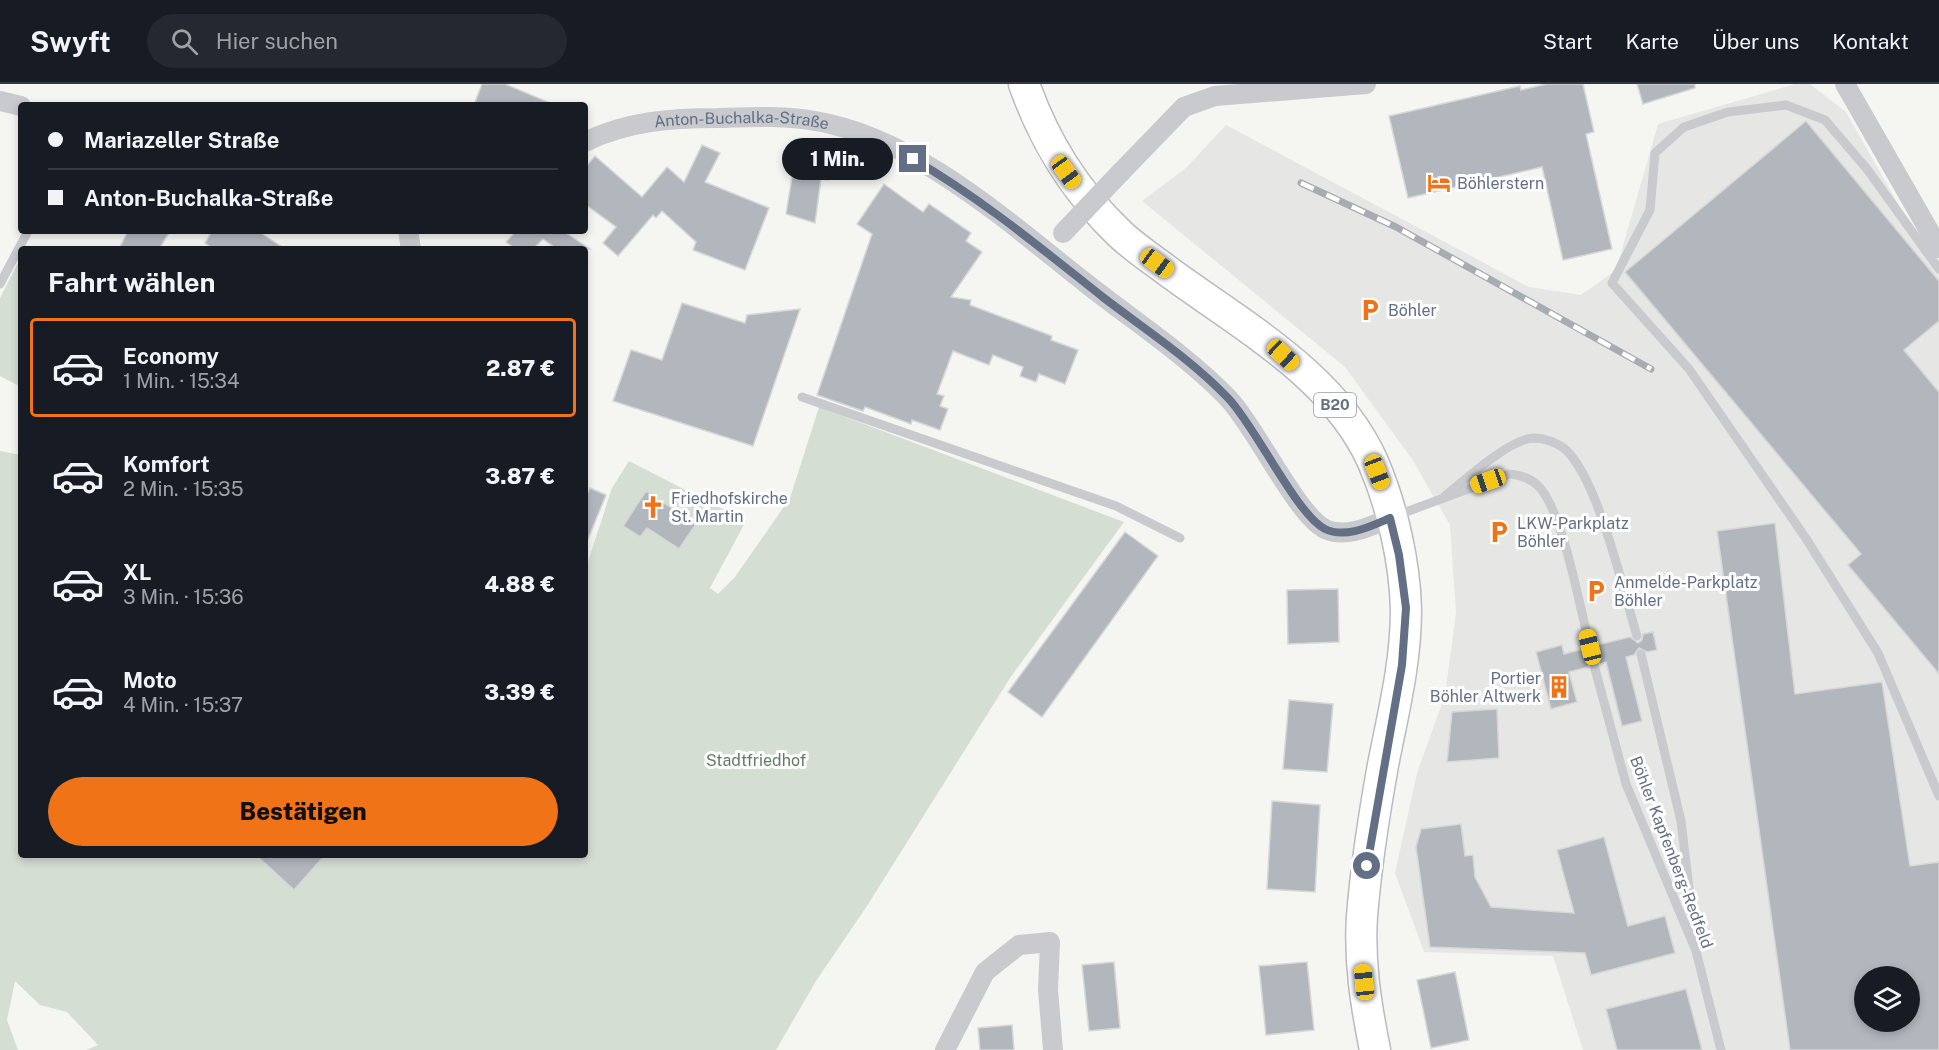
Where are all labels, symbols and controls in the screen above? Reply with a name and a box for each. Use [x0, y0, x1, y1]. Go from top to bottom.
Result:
search box [147, 14, 567, 68]
text: Swyft [30, 25, 111, 58]
icon: search [168, 25, 201, 58]
text: Hier suchen [216, 28, 338, 54]
text: Start [1543, 29, 1592, 54]
text: Karte [1625, 29, 1679, 54]
text: Über uns [1712, 29, 1799, 54]
text: Kontakt [1832, 29, 1909, 54]
street label: Anton-Buchalka-Straße [653, 108, 831, 133]
text: Mariazeller Straße [84, 127, 279, 153]
callout: 1 Min. [781, 138, 892, 180]
route end [899, 145, 926, 172]
text: 1 Min. [810, 147, 865, 171]
car [1048, 152, 1084, 192]
hotel icon: Böhlerstern [1426, 170, 1452, 196]
place label: Böhlerstern [1457, 174, 1544, 193]
text: Anton-Buchalka-Straße [84, 185, 333, 211]
car [1137, 245, 1177, 281]
text: Fahrt wählen [48, 266, 216, 298]
parking icon: Böhler [1357, 297, 1383, 323]
place label: Böhler [1388, 301, 1437, 320]
car [1264, 336, 1302, 374]
icon: car [51, 341, 105, 395]
text: Economy [123, 343, 219, 369]
text: 2.87 € [486, 355, 555, 381]
text: 1 Min. · 15:34 [123, 369, 239, 393]
road number: B20 [1314, 393, 1356, 417]
icon: car [51, 449, 105, 503]
text: Komfort [123, 451, 210, 477]
car [1362, 452, 1392, 492]
text: 3.87 € [485, 463, 555, 489]
car [1468, 467, 1508, 495]
text: 2 Min. · 15:35 [123, 477, 244, 501]
place label: Friedhofskirche St. Martin [671, 489, 788, 526]
church icon: Friedhofskirche St. Martin [640, 494, 666, 520]
place label: LKW-Parkplatz Böhler [1517, 514, 1629, 551]
parking icon: LKW-Parkplatz Böhler [1486, 519, 1512, 545]
icon: car [51, 557, 105, 611]
text: XL [123, 559, 151, 585]
text: 4.88 € [484, 571, 555, 597]
place label: Anmelde-Parkplatz Böhler [1614, 573, 1758, 610]
parking icon: Anmelde-Parkplatz Böhler [1583, 578, 1609, 604]
text: 3 Min. · 15:36 [123, 585, 244, 609]
car [1577, 627, 1603, 667]
icon: car [51, 665, 105, 719]
text: Moto [123, 667, 177, 693]
place label: Portier Böhler Altwerk [1430, 669, 1541, 706]
building icon: Portier Böhler Altwerk [1546, 674, 1572, 700]
text: 3.39 € [484, 679, 555, 705]
text: 4 Min. · 15:37 [123, 693, 243, 717]
park label: Stadtfriedhof [706, 751, 806, 770]
street label: Böhler Kapfenberg-Redfeld [1626, 753, 1717, 951]
button: Bestätigen [48, 777, 558, 846]
route start [1353, 852, 1380, 879]
car [1353, 963, 1375, 1001]
map controls [1854, 966, 1920, 1032]
button: layers [1854, 966, 1920, 1032]

